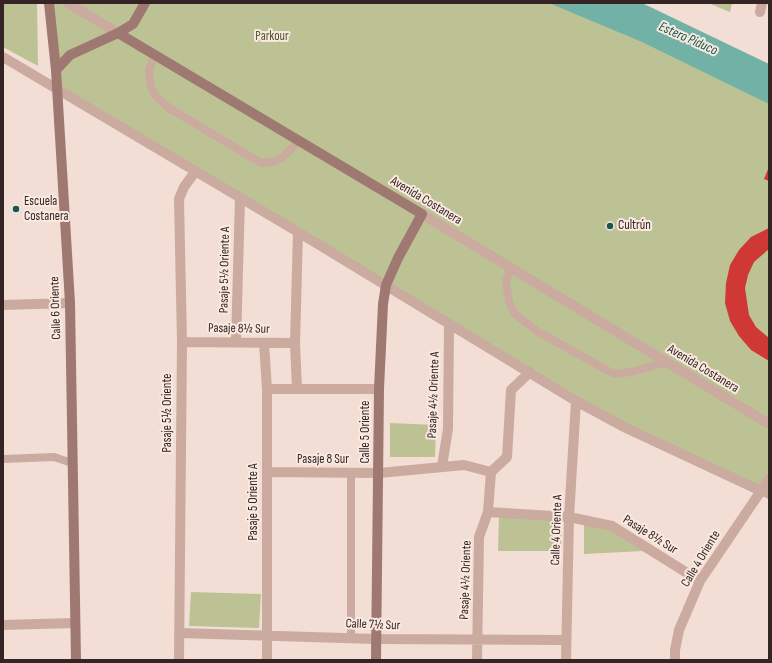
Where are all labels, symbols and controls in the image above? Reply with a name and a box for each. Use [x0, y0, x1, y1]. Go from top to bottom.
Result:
water label: Estero Piduco [656, 19, 720, 59]
park label: Parkour [255, 29, 289, 45]
street label: Avenida Costanera [387, 174, 465, 228]
place label: Escuela Costanera [24, 194, 68, 225]
marker: Escuela Costanera [11, 204, 21, 214]
place label: Cultrún [618, 218, 651, 234]
marker: Cultrún [605, 221, 615, 231]
street label: Pasaje 5½ Oriente A [216, 227, 234, 313]
street label: Calle 6 Oriente [47, 276, 65, 340]
street label: Pasaje 8½ Sur [208, 321, 270, 337]
street label: Avenida Costanera [664, 342, 742, 396]
street label: Pasaje 4½ Oriente A [425, 351, 443, 439]
street label: Pasaje 5½ Oriente [160, 374, 176, 452]
street label: Calle 5 Oriente [358, 400, 374, 464]
street label: Pasaje 8 Sur [297, 452, 349, 468]
street label: Pasaje 5 Oriente A [246, 464, 262, 540]
street label: Calle 4 Oriente A [548, 494, 566, 566]
street label: Pasaje 8½ Sur [620, 512, 680, 558]
street label: Calle 4 Oriente [678, 528, 724, 590]
street label: Pasaje 4½ Oriente [457, 540, 475, 620]
street label: Calle 7½ Sur [345, 616, 401, 634]

